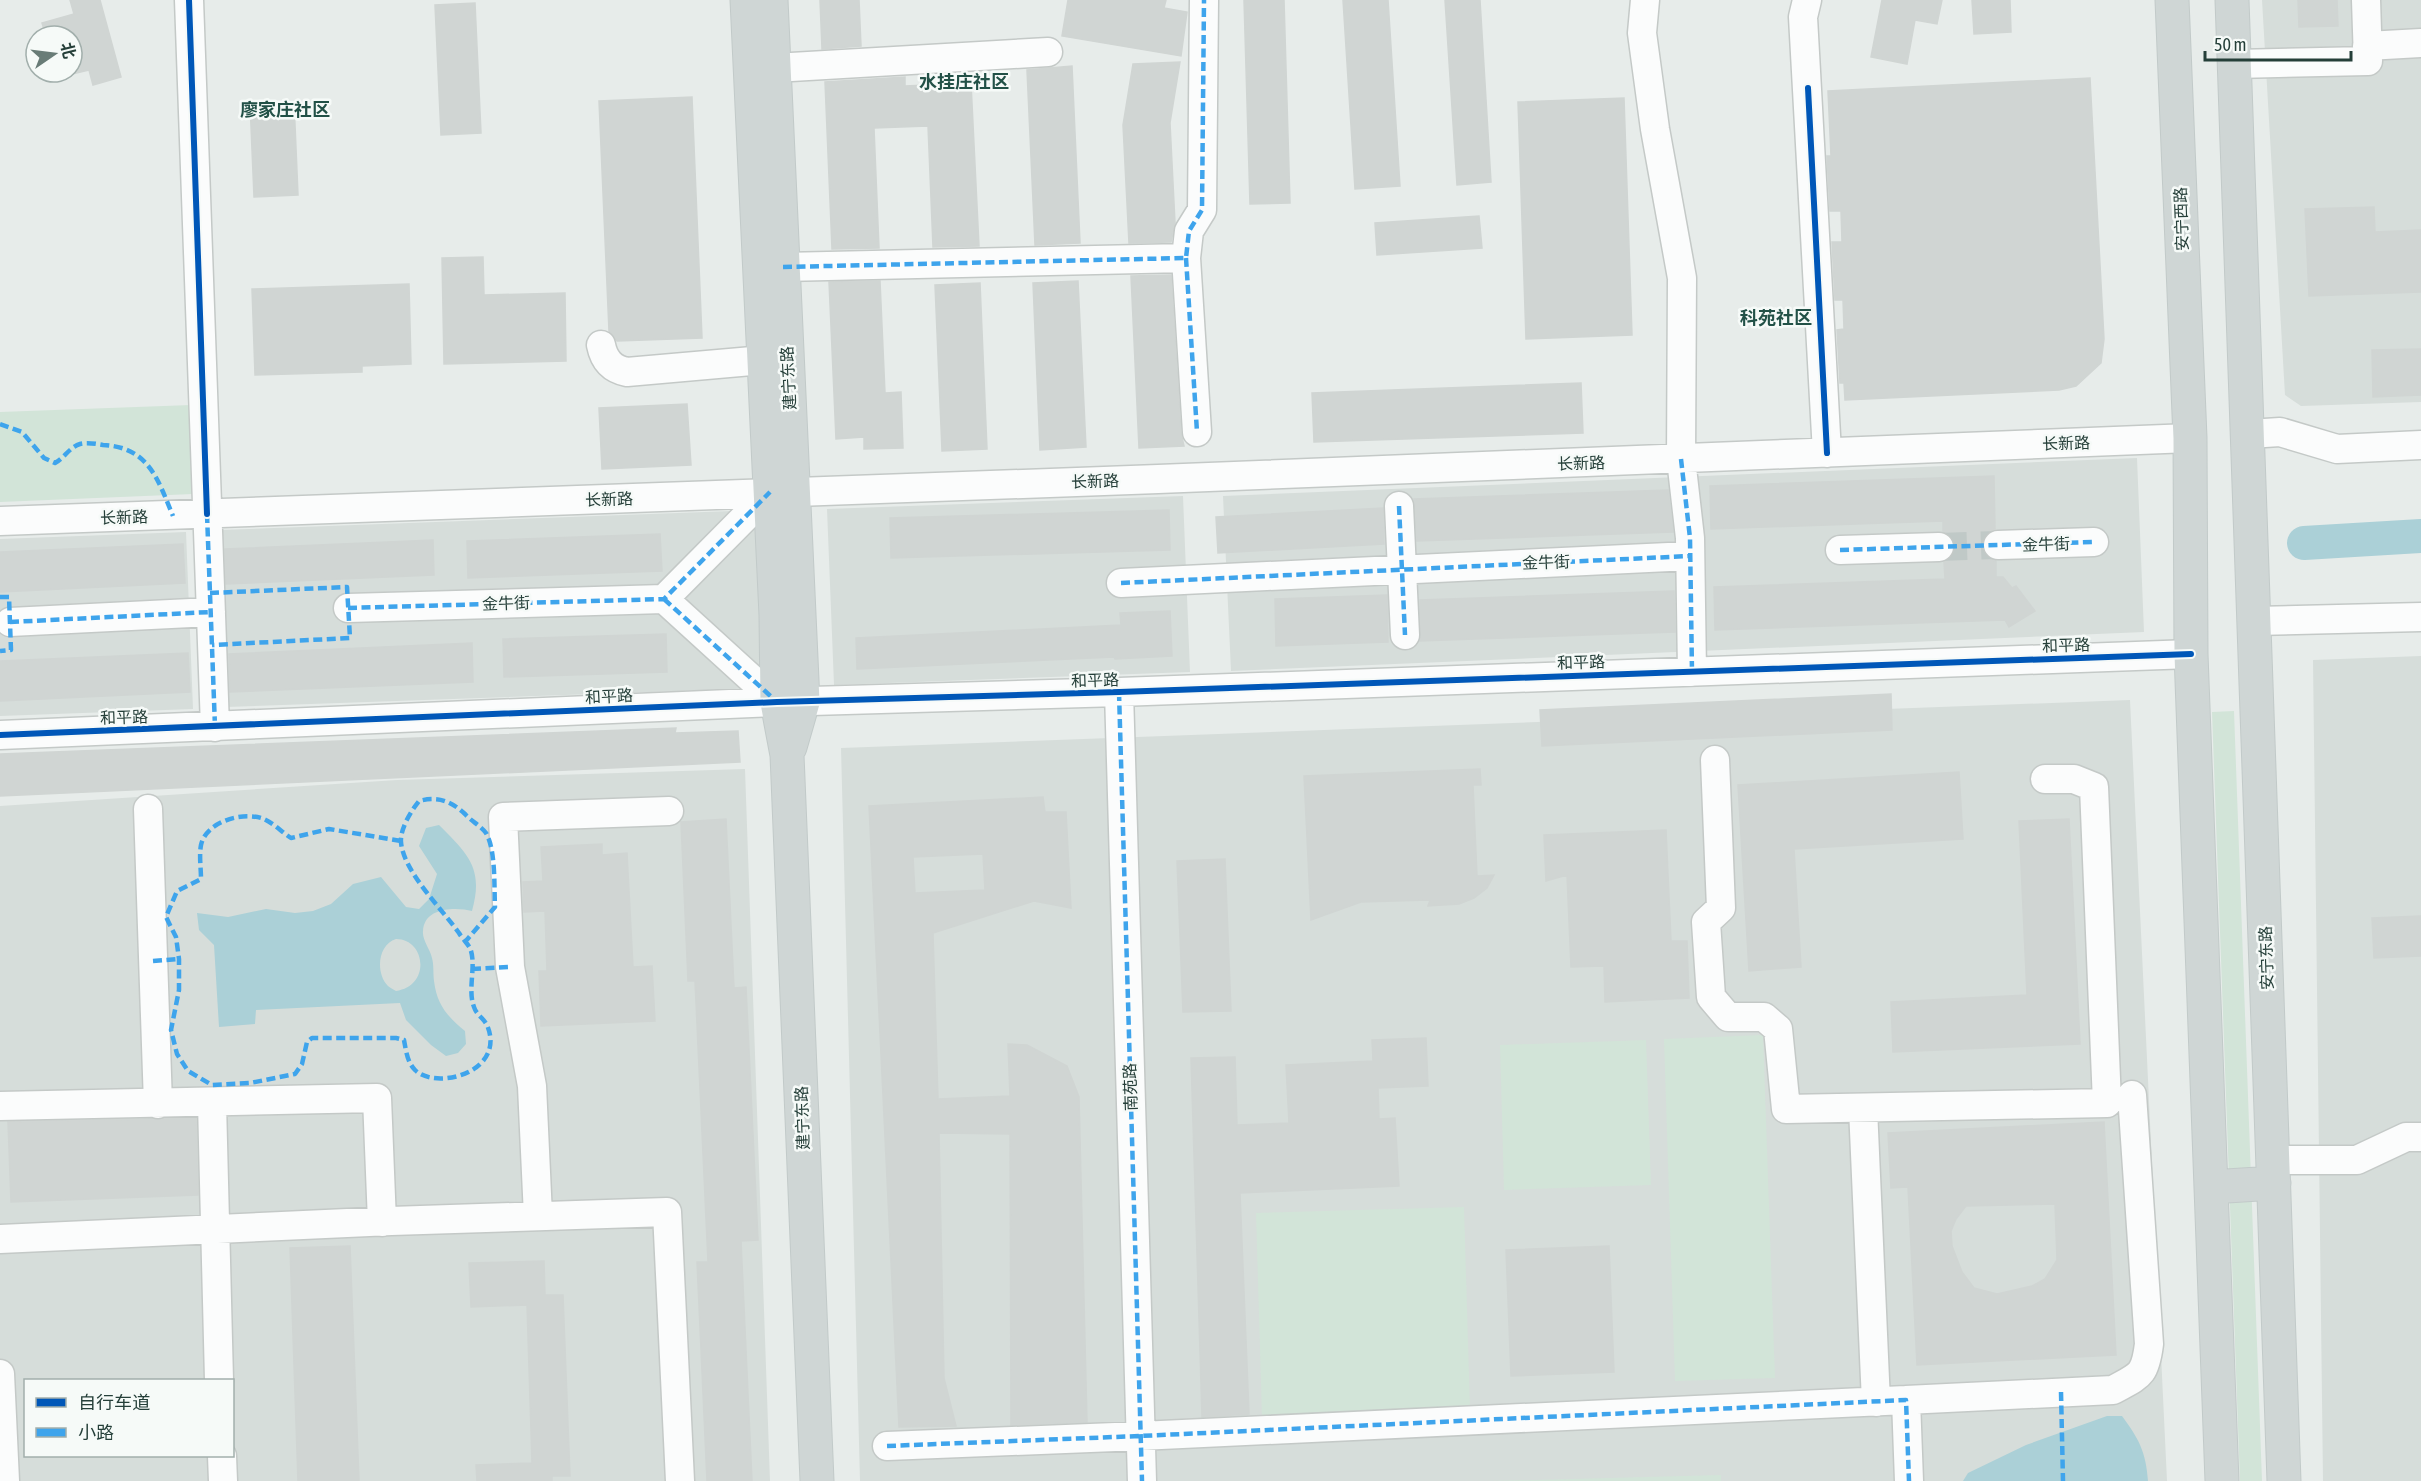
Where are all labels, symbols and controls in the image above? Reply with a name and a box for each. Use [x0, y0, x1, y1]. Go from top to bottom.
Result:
north arrow [24, 24, 84, 84]
scale bar [2205, 24, 2350, 62]
text: 50 m [2214, 34, 2246, 55]
text: 北 [58, 40, 79, 60]
district label: 水挂庄社区 [919, 71, 1009, 92]
district label: 廖家庄社区 [240, 99, 330, 120]
street label: 安宁西路 [2171, 187, 2191, 251]
district label: 科苑社区 [1740, 307, 1812, 328]
street label: 建宁东路 [777, 346, 799, 410]
street label: 长新路 [2042, 433, 2090, 453]
street label: 长新路 [1557, 453, 1605, 473]
street label: 长新路 [1071, 471, 1119, 491]
street label: 长新路 [585, 489, 633, 509]
street label: 长新路 [100, 507, 148, 527]
street label: 金牛街 [2022, 534, 2070, 554]
street label: 金牛街 [1522, 552, 1570, 572]
street label: 金牛街 [482, 593, 530, 613]
street label: 和平路 [2042, 635, 2090, 655]
street label: 和平路 [1557, 652, 1605, 672]
street label: 和平路 [1071, 670, 1119, 690]
street label: 和平路 [585, 686, 633, 706]
street label: 和平路 [100, 707, 148, 727]
street label: 安宁东路 [2256, 926, 2276, 990]
street label: 南苑路 [1120, 1063, 1140, 1111]
street label: 建宁东路 [792, 1086, 812, 1150]
legend [24, 1379, 234, 1457]
text: 自行车道 [78, 1392, 150, 1413]
text: 小路 [78, 1422, 114, 1443]

